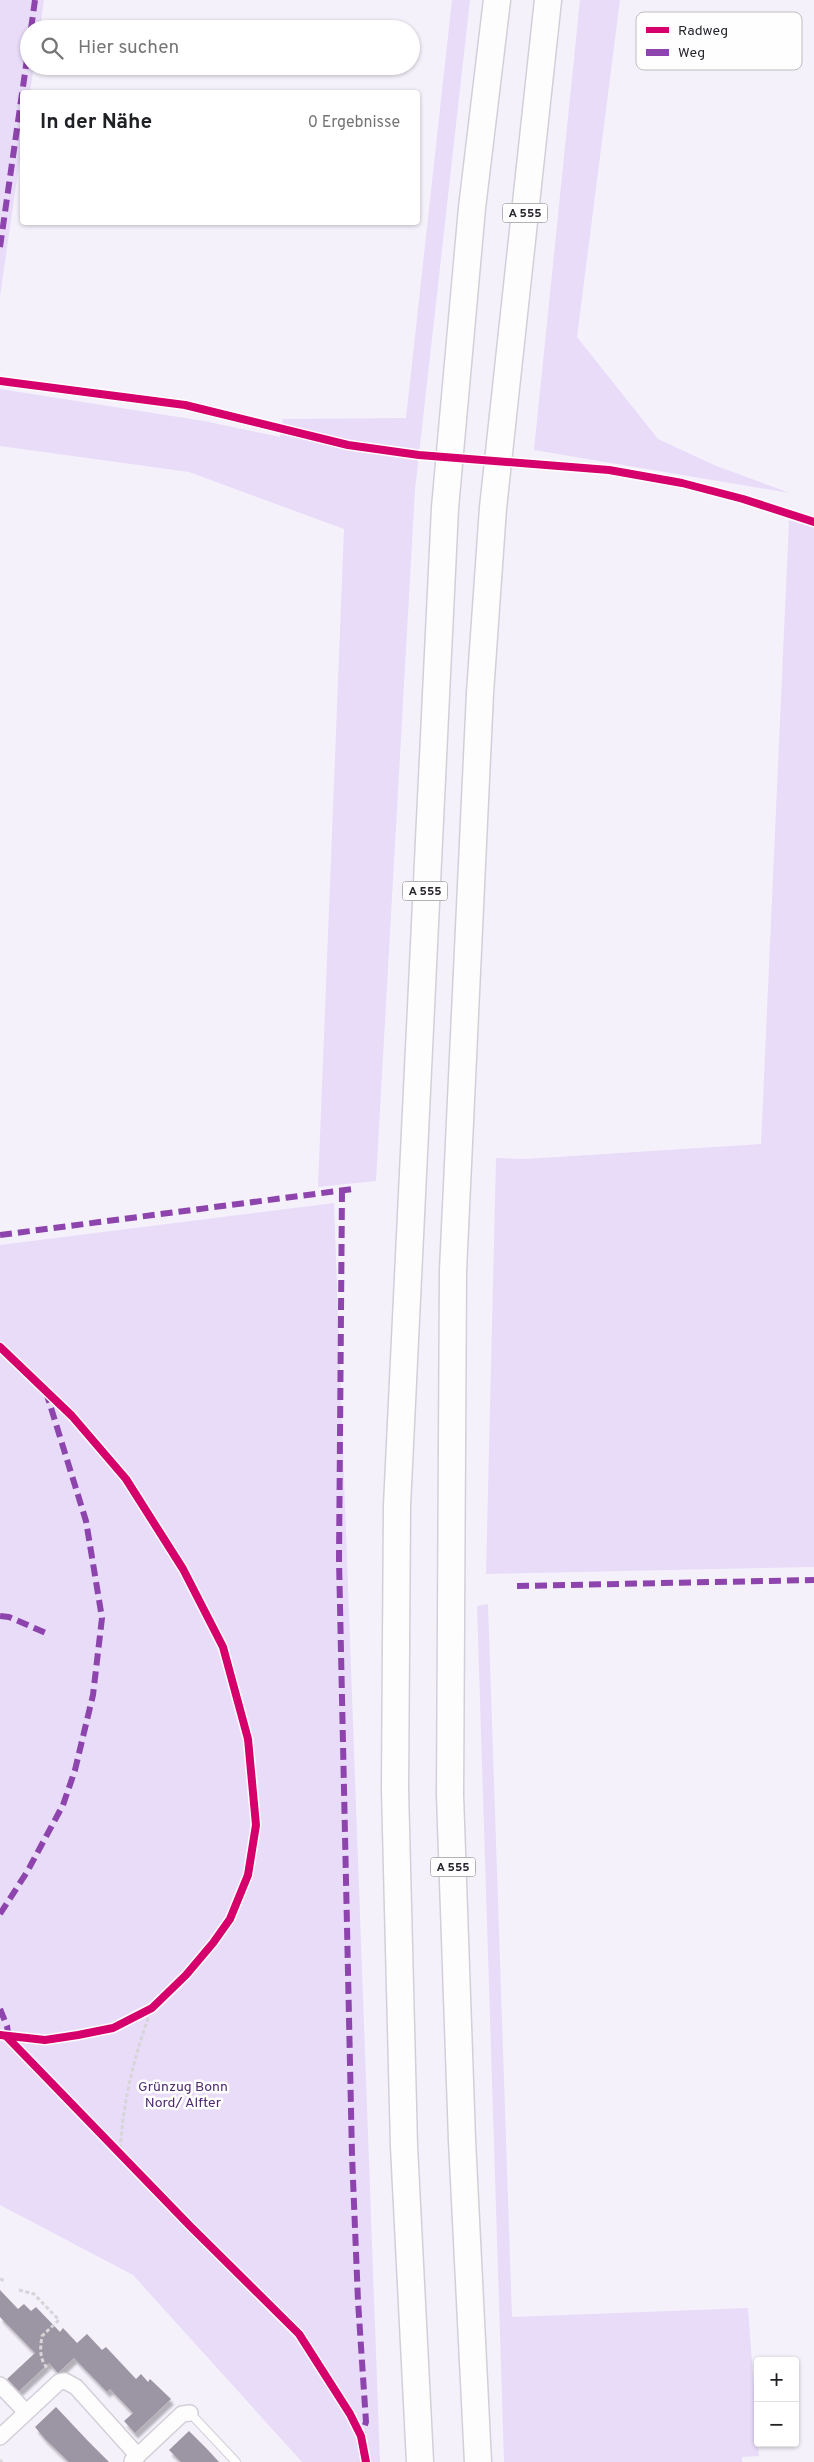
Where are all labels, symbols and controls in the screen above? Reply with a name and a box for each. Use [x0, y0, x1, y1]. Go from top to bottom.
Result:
legend [636, 12, 802, 70]
search box [20, 20, 420, 75]
text: Radweg [678, 23, 728, 40]
icon: search [38, 34, 66, 62]
text: Hier suchen [78, 36, 179, 60]
text: Weg [678, 45, 705, 62]
text: In der Nähe [40, 109, 152, 136]
text: 0 Ergebnisse [308, 113, 400, 133]
road number: A 555 [502, 204, 548, 222]
road number: A 555 [402, 881, 448, 900]
road number: A 555 [430, 1858, 476, 1876]
park label: Grünzug Bonn Nord/ Alfter [138, 2079, 228, 2112]
map controls [754, 2357, 799, 2447]
button: + [754, 2357, 799, 2402]
button: − [754, 2402, 799, 2447]

